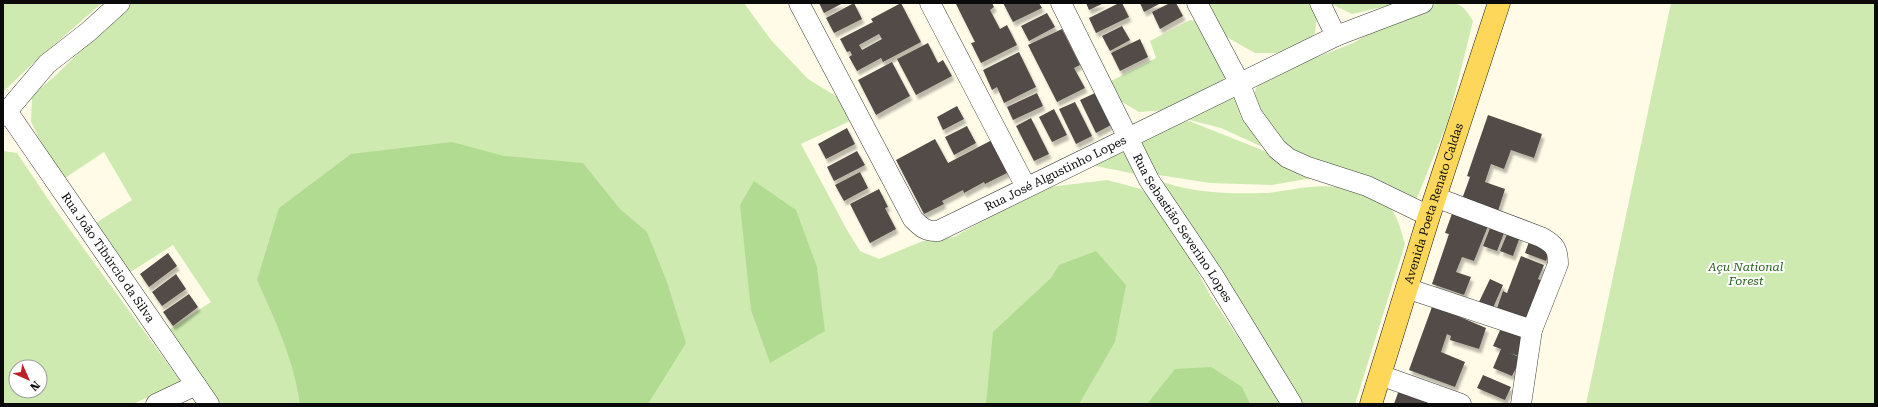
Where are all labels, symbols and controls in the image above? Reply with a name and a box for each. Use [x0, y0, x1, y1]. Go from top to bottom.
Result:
street label: Avenida Poeta Renato Caldas [1401, 121, 1466, 286]
street label: Rua José Algustinho Lopes [982, 133, 1129, 214]
street label: Rua Sebastião Severino Lopes [1130, 151, 1235, 305]
street label: Rua João Tibúrcio da Silva [58, 190, 158, 325]
park label: Açu National Forest [1708, 260, 1784, 288]
north arrow [8, 359, 48, 399]
text: N [27, 378, 42, 394]

